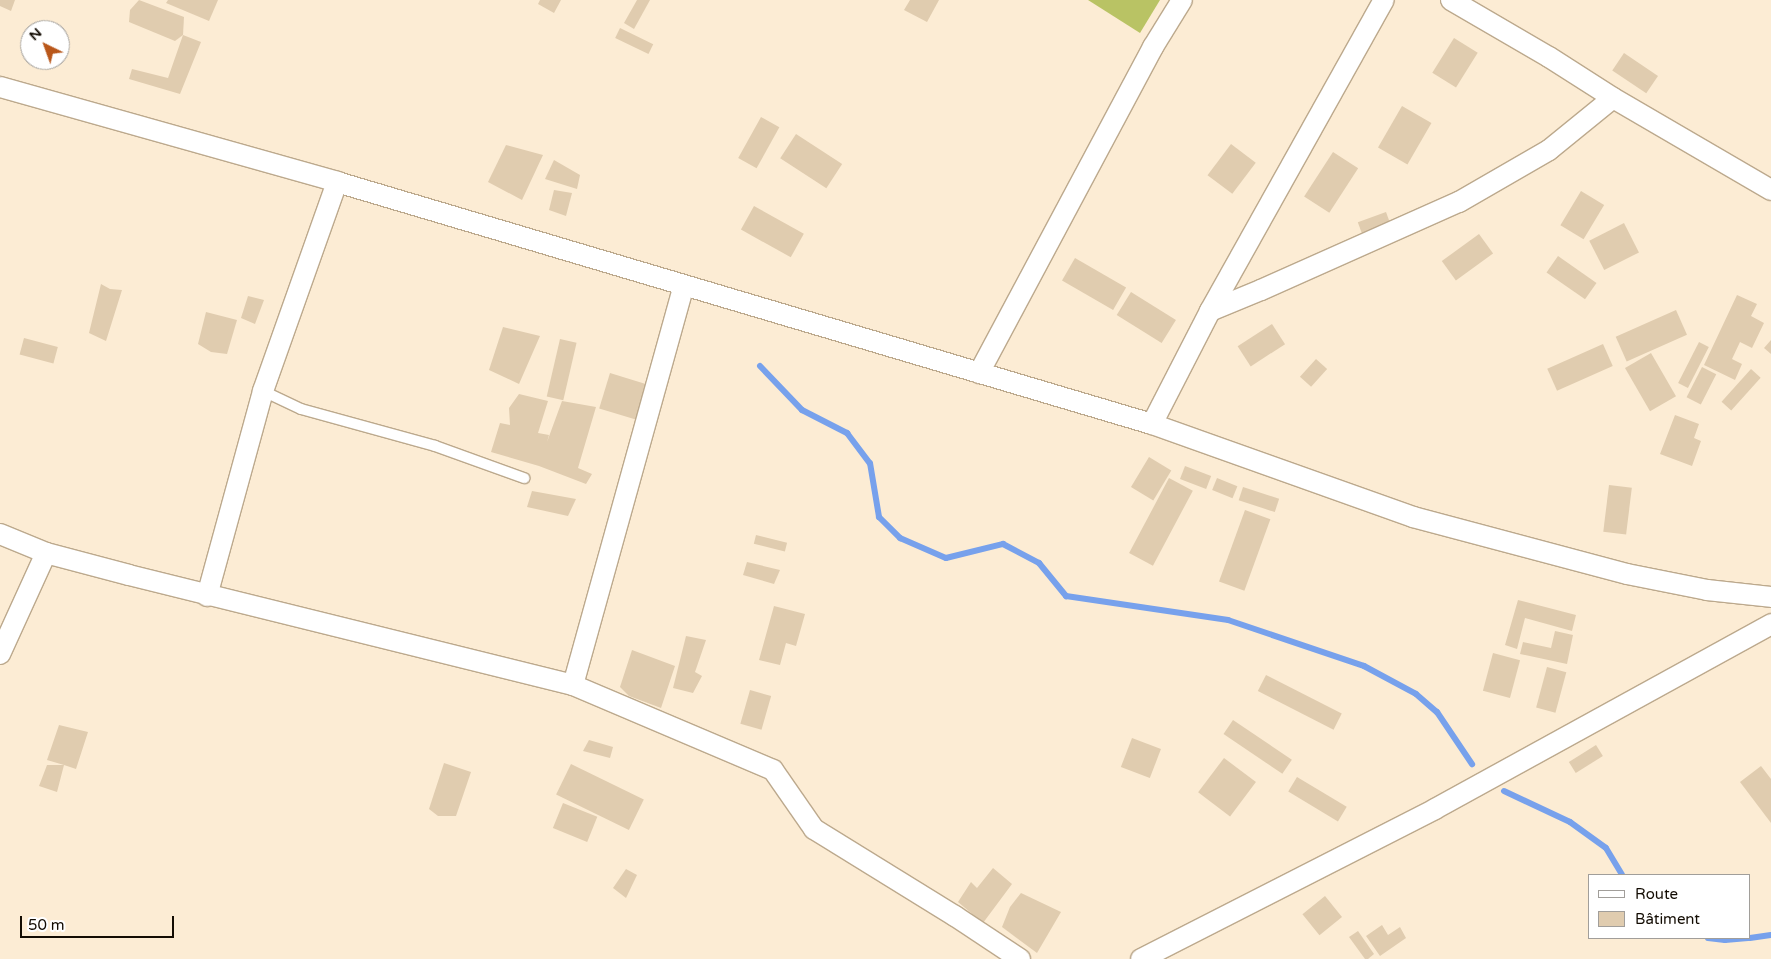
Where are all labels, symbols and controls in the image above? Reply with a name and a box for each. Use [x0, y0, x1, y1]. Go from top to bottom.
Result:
north arrow [20, 20, 70, 70]
text: N [25, 24, 45, 44]
legend [1588, 874, 1751, 939]
text: Route [1635, 885, 1678, 903]
scale bar [22, 906, 176, 938]
text: Bâtiment [1635, 910, 1700, 928]
text: 50 m [28, 916, 65, 934]

